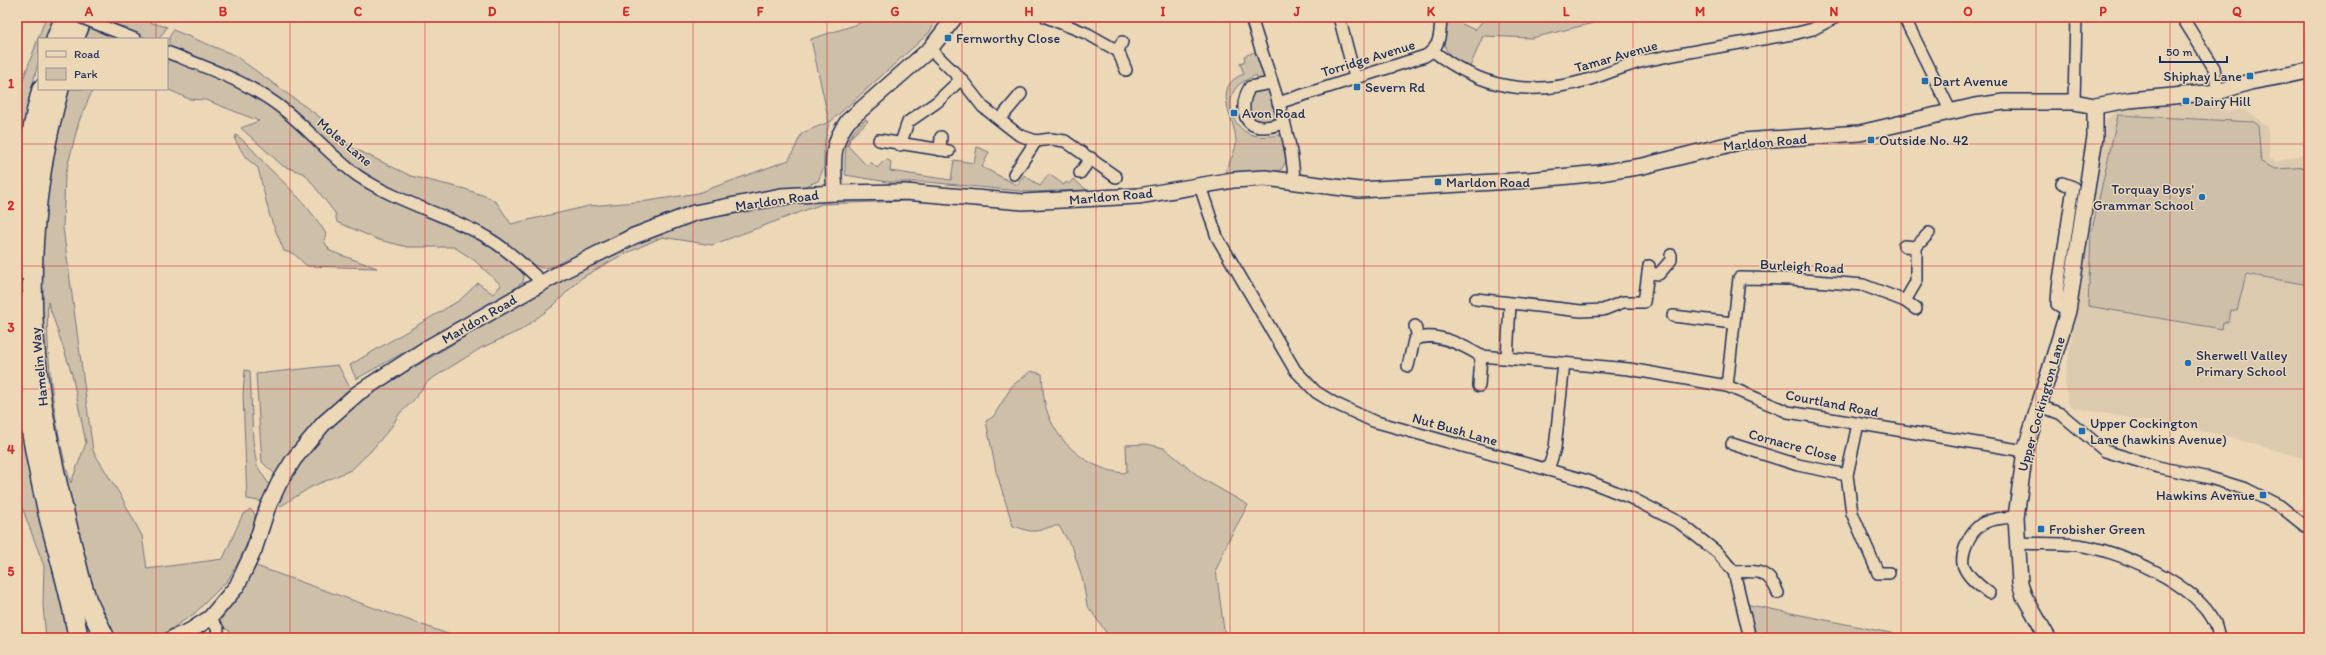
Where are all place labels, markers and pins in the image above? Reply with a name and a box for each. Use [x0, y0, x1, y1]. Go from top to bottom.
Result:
place label: Fernworthy Close [956, 30, 1060, 47]
marker: Fernworthy Close [943, 33, 953, 43]
place label: Shiphay Lane [2164, 68, 2242, 85]
marker: Shiphay Lane [2245, 71, 2255, 81]
place label: Dart Avenue [1933, 73, 2008, 90]
marker: Dart Avenue [1920, 76, 1930, 86]
place label: Severn Rd [1365, 79, 1425, 96]
marker: Severn Rd [1352, 82, 1362, 92]
place label: Dairy Hill [2194, 93, 2251, 110]
marker: Dairy Hill [2181, 96, 2191, 106]
place label: Avon Road [1242, 105, 1306, 122]
marker: Avon Road [1229, 108, 1239, 118]
place label: Outside No. 42 [1879, 132, 1969, 149]
marker: Outside No. 42 [1866, 135, 1876, 145]
place label: Marldon Road [1446, 174, 1530, 191]
marker: Marldon Road [1433, 177, 1443, 187]
place label: Torquay Boys' Grammar School [2093, 181, 2194, 214]
marker: Torquay Boys' Grammar School [2197, 192, 2207, 202]
place label: Sherwell Valley Primary School [2196, 347, 2288, 380]
marker: Sherwell Valley Primary School [2183, 358, 2193, 368]
place label: Upper Cockington Lane (hawkins Avenue) [2090, 415, 2227, 448]
marker: Upper Cockington Lane (hawkins Avenue) [2077, 426, 2087, 436]
place label: Hawkins Avenue [2156, 487, 2255, 504]
marker: Hawkins Avenue [2258, 490, 2268, 500]
place label: Frobisher Green [2049, 521, 2145, 538]
marker: Frobisher Green [2036, 524, 2046, 534]

